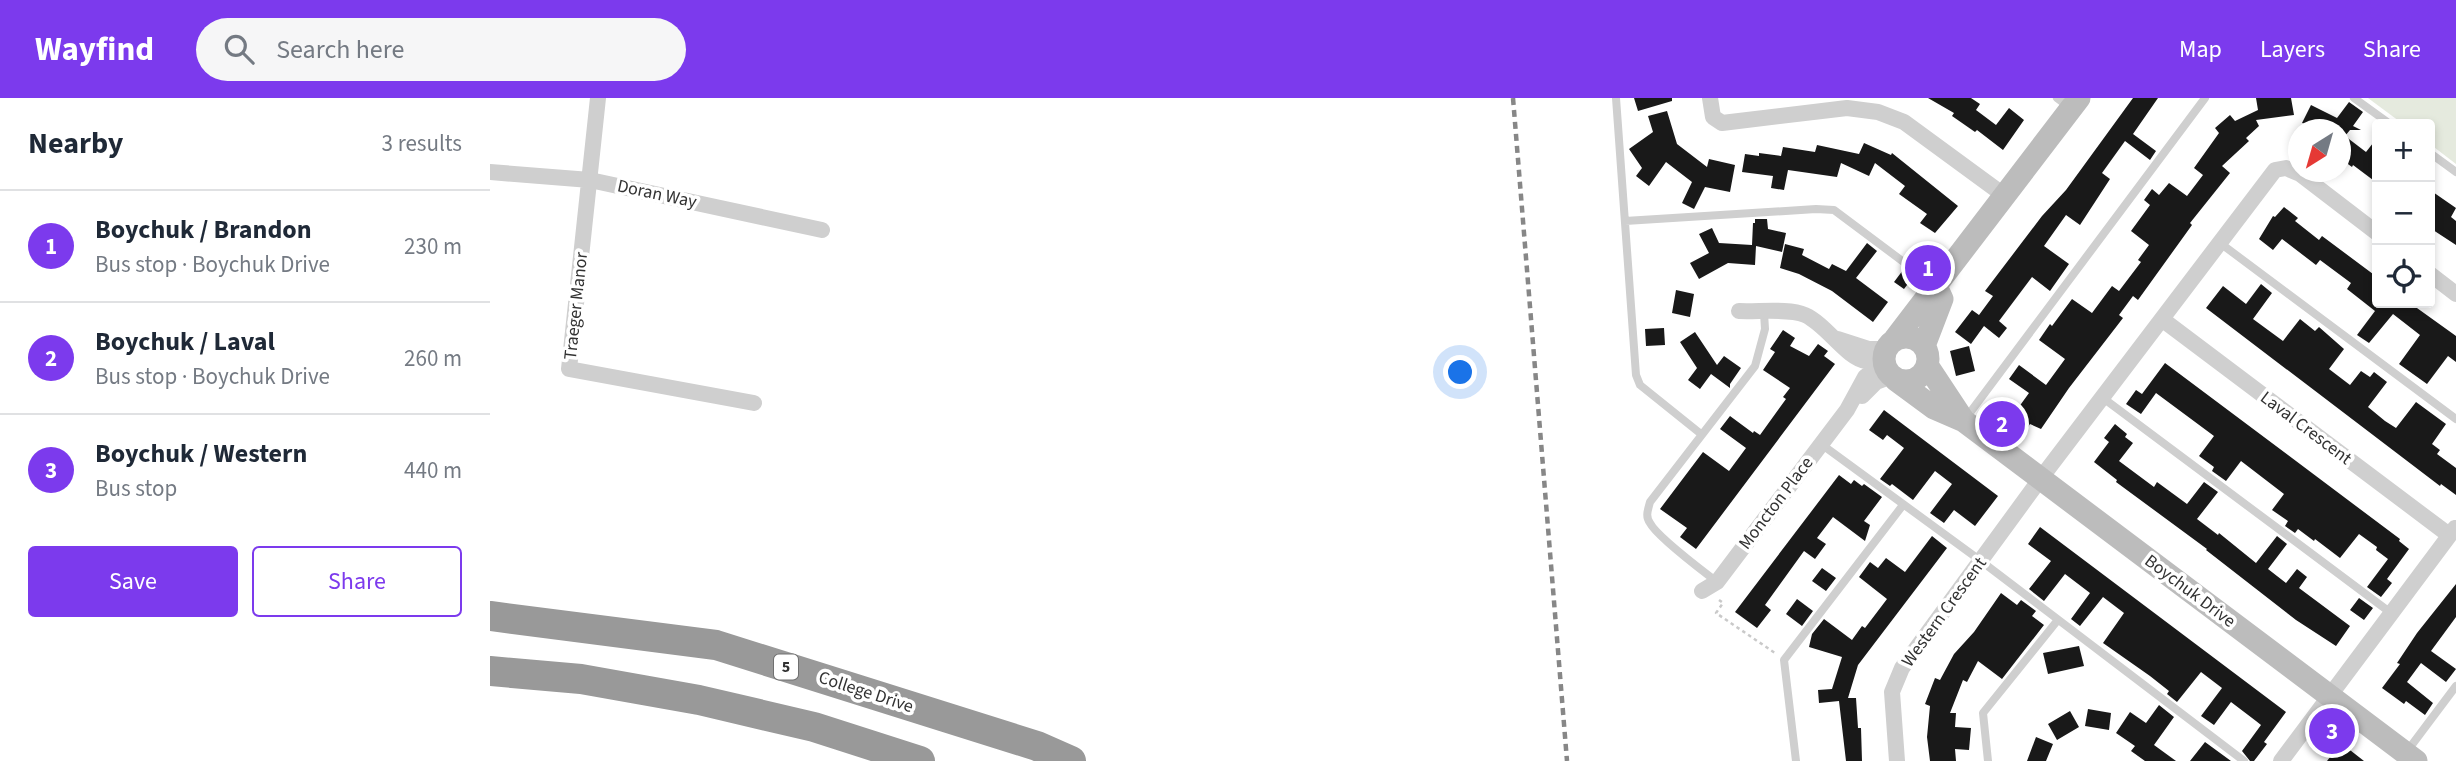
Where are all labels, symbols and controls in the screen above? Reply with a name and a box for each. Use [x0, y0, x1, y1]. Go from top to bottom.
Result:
search box [196, 18, 686, 81]
text: Wayfind [35, 26, 154, 73]
icon: search [220, 30, 258, 68]
text: Search here [276, 31, 404, 68]
text: Map [2179, 32, 2222, 67]
text: Layers [2260, 32, 2325, 67]
text: Share [2363, 32, 2421, 67]
north arrow [2288, 119, 2351, 182]
map controls [2372, 119, 2435, 308]
button: + [2372, 119, 2435, 182]
text: Nearby [28, 122, 123, 165]
text: 3 results [382, 127, 462, 160]
street label: Doran Way [615, 173, 700, 215]
button: − [2372, 182, 2435, 245]
text: Boychuk / Brandon [95, 211, 312, 248]
text: 1 [45, 230, 57, 263]
text: 230 m [404, 230, 462, 263]
pin: 1 [1905, 242, 1951, 294]
button: locate [2372, 245, 2435, 308]
text: Bus stop · Boychuk Drive [95, 248, 330, 281]
street label: Traeger Manor [558, 250, 594, 361]
text: Boychuk / Laval [95, 323, 275, 360]
text: 2 [45, 342, 57, 375]
text: 260 m [404, 342, 462, 375]
your location [1443, 355, 1477, 389]
text: Bus stop · Boychuk Drive [95, 360, 330, 393]
street label: Laval Crescent [2255, 385, 2357, 471]
pin: 2 [1979, 398, 2025, 450]
text: Boychuk / Western [95, 435, 307, 472]
street label: Moncton Place [1733, 451, 1819, 555]
text: 3 [45, 454, 57, 487]
text: 440 m [404, 454, 462, 487]
text: Bus stop [95, 472, 177, 505]
button: Save [28, 546, 238, 617]
button: Share [252, 546, 462, 617]
street label: Boychuk Drive [2139, 549, 2241, 633]
street label: Western Crescent [1896, 552, 1992, 672]
road number: 5 [774, 654, 798, 680]
street label: College Drive [815, 665, 917, 719]
pin: 3 [2309, 705, 2355, 757]

